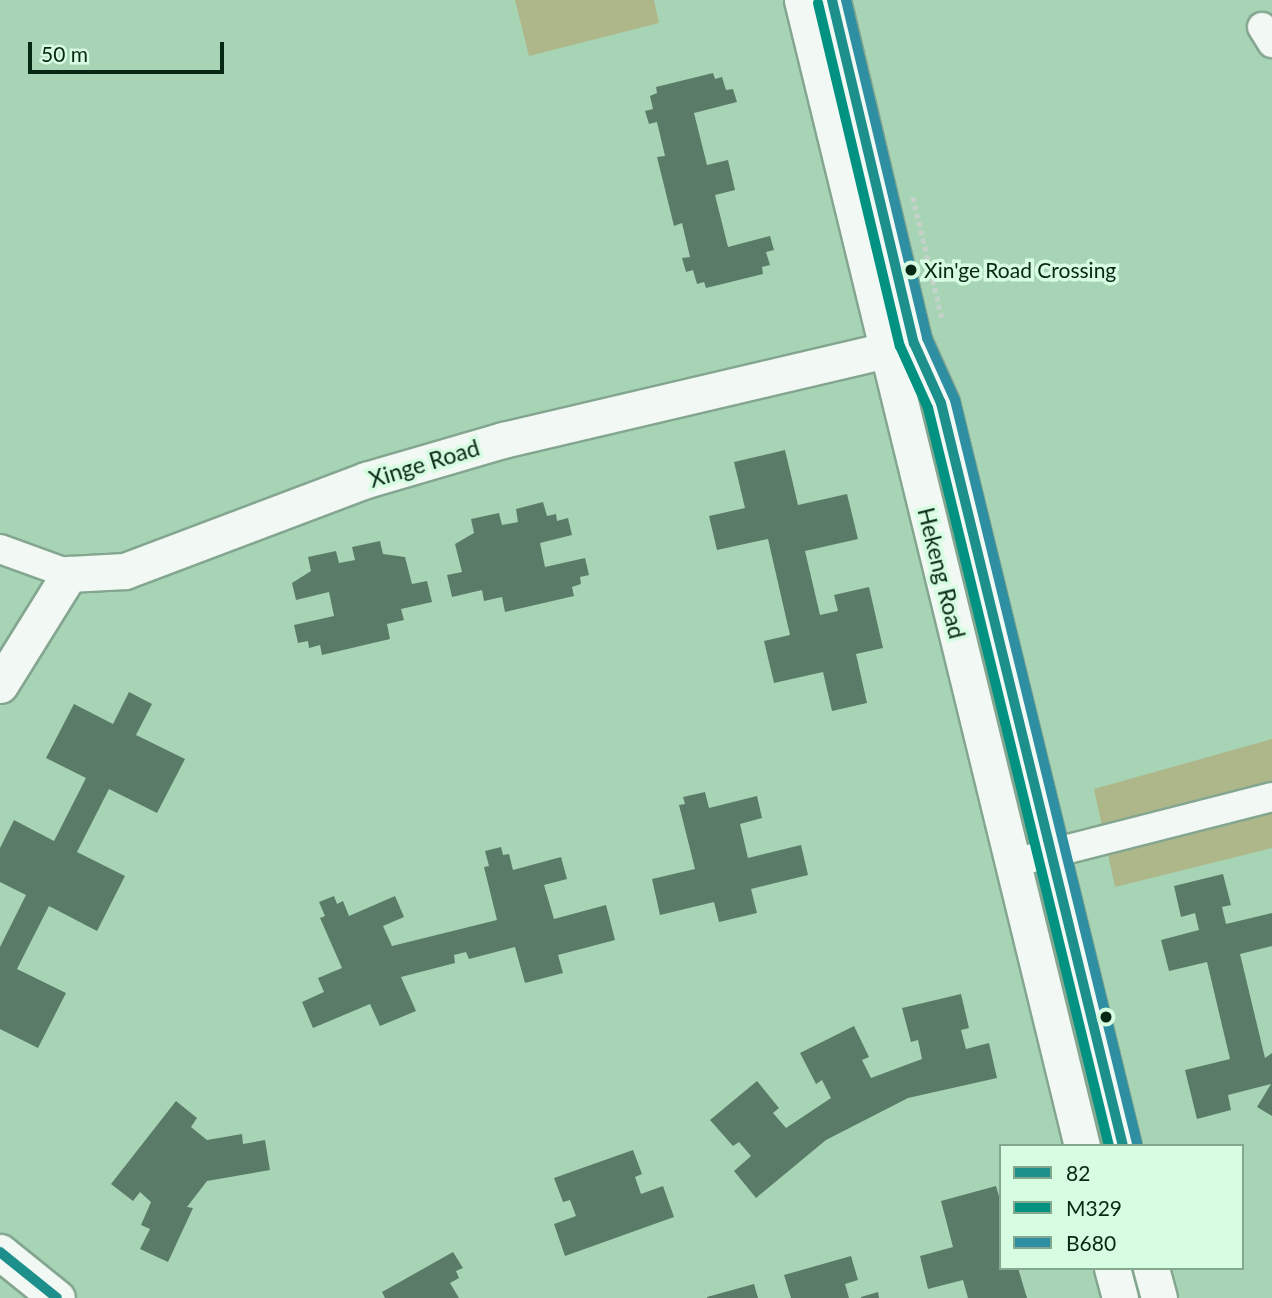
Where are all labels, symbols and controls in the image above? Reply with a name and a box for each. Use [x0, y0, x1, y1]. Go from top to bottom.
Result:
scale bar [32, 28, 228, 72]
text: 50 m [41, 41, 88, 66]
place label: Xin'ge Road Crossing [924, 257, 1116, 283]
marker: Xin'ge Road Crossing [904, 263, 918, 277]
street label: Xinge Road [365, 433, 483, 493]
street label: Hekeng Road [912, 505, 972, 641]
unlabelled marker [1099, 1010, 1113, 1024]
legend [999, 1144, 1244, 1270]
text: 82 [1066, 1160, 1090, 1185]
text: M329 [1066, 1195, 1122, 1220]
text: B680 [1066, 1230, 1116, 1255]

